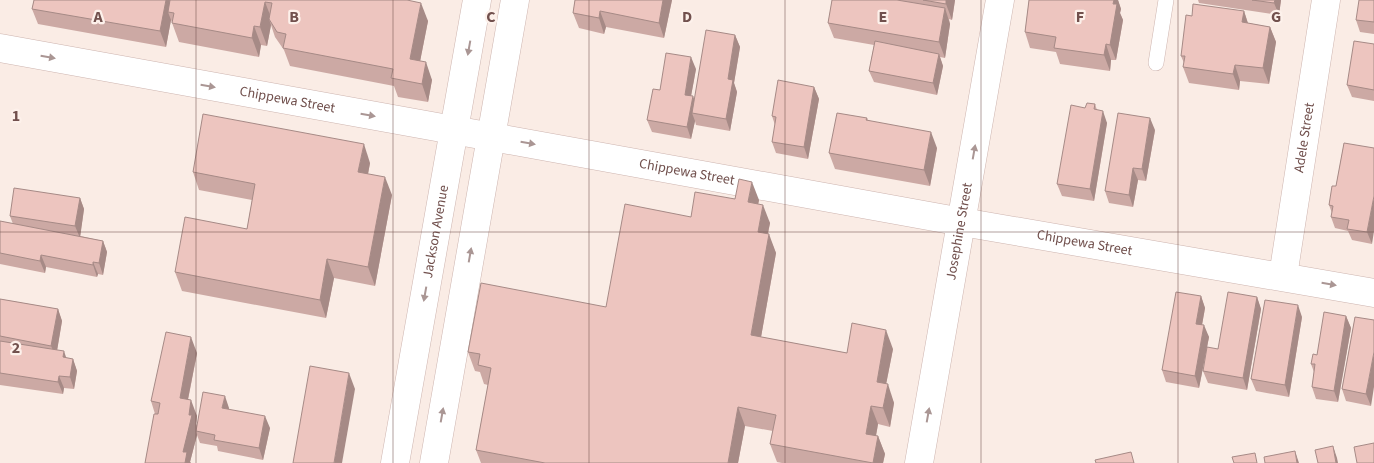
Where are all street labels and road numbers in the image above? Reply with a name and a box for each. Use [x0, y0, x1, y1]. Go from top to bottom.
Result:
street label: Chippewa Street [238, 82, 337, 118]
street label: Adele Street [1289, 101, 1320, 174]
street label: Chippewa Street [638, 154, 736, 191]
street label: Josephine Street [941, 181, 978, 282]
street label: Jackson Avenue [418, 183, 454, 280]
street label: Chippewa Street [1035, 225, 1134, 261]

